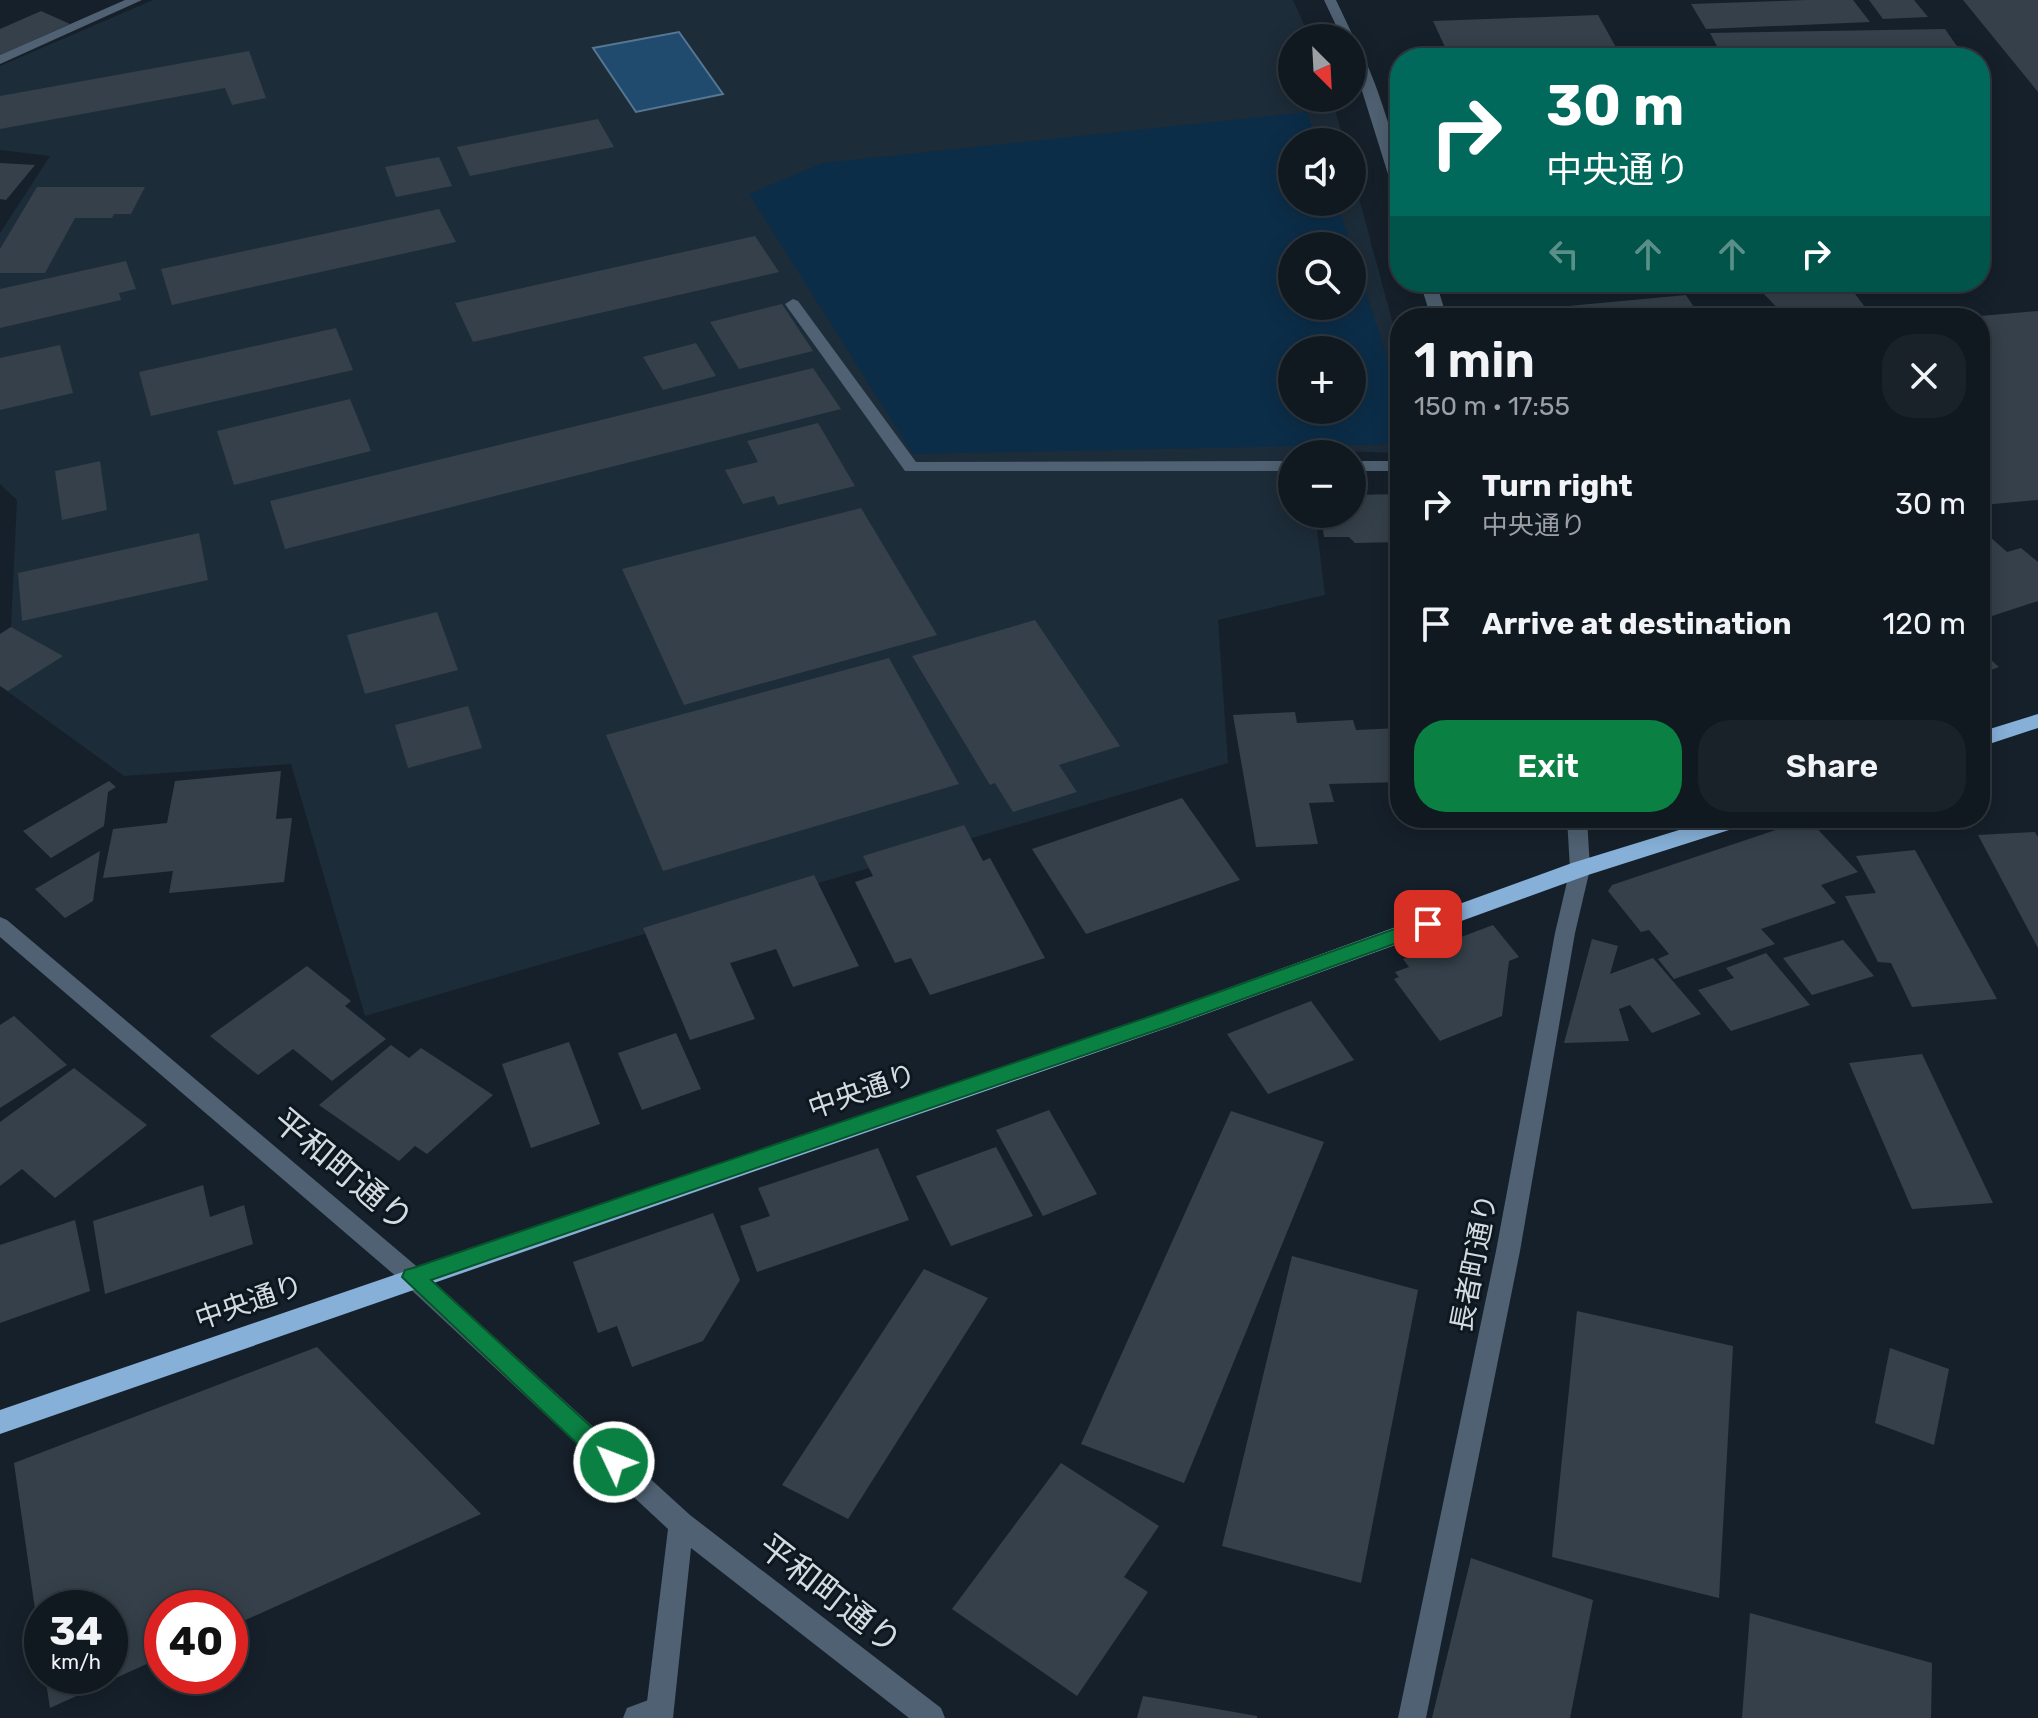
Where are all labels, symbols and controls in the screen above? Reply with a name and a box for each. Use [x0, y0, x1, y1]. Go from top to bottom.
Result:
north arrow [1278, 24, 1366, 112]
map controls [1278, 24, 1366, 528]
text: 30 m [1546, 73, 1684, 139]
icon: right [1414, 80, 1518, 184]
button: sound [1278, 128, 1366, 216]
text: 中央通り [1546, 148, 1690, 191]
button: search [1278, 232, 1366, 320]
icon: left [1542, 232, 1586, 276]
icon: ahead [1626, 232, 1670, 276]
icon: ahead [1710, 232, 1754, 276]
icon: right [1794, 232, 1838, 276]
text: 1 min [1414, 332, 1535, 389]
button: close [1882, 334, 1966, 418]
button: + [1278, 336, 1366, 424]
text: 150 m · 17:55 [1414, 391, 1570, 422]
button: − [1278, 440, 1366, 528]
text: Turn right [1482, 468, 1633, 504]
icon: right [1414, 482, 1458, 526]
text: 30 m [1895, 486, 1966, 522]
text: 中央通り [1482, 510, 1586, 541]
icon: arrive [1414, 602, 1458, 646]
text: Arrive at destination [1482, 606, 1792, 642]
text: 120 m [1882, 606, 1966, 642]
button: Exit [1414, 720, 1682, 812]
button: Share [1698, 720, 1966, 812]
pin [1394, 890, 1462, 958]
icon: arrive [1406, 902, 1450, 946]
street label: 中央通り [804, 1057, 920, 1125]
street label: 平和町通り [265, 1100, 421, 1240]
street label: 長者町通り [1444, 1191, 1504, 1335]
street label: 中央通り [191, 1268, 307, 1336]
position arrow [572, 1420, 656, 1504]
street label: 平和町通り [750, 1526, 910, 1662]
speed limit sign: 40 [144, 1590, 248, 1694]
text: 34 [49, 1608, 103, 1655]
text: km/h [51, 1650, 101, 1674]

